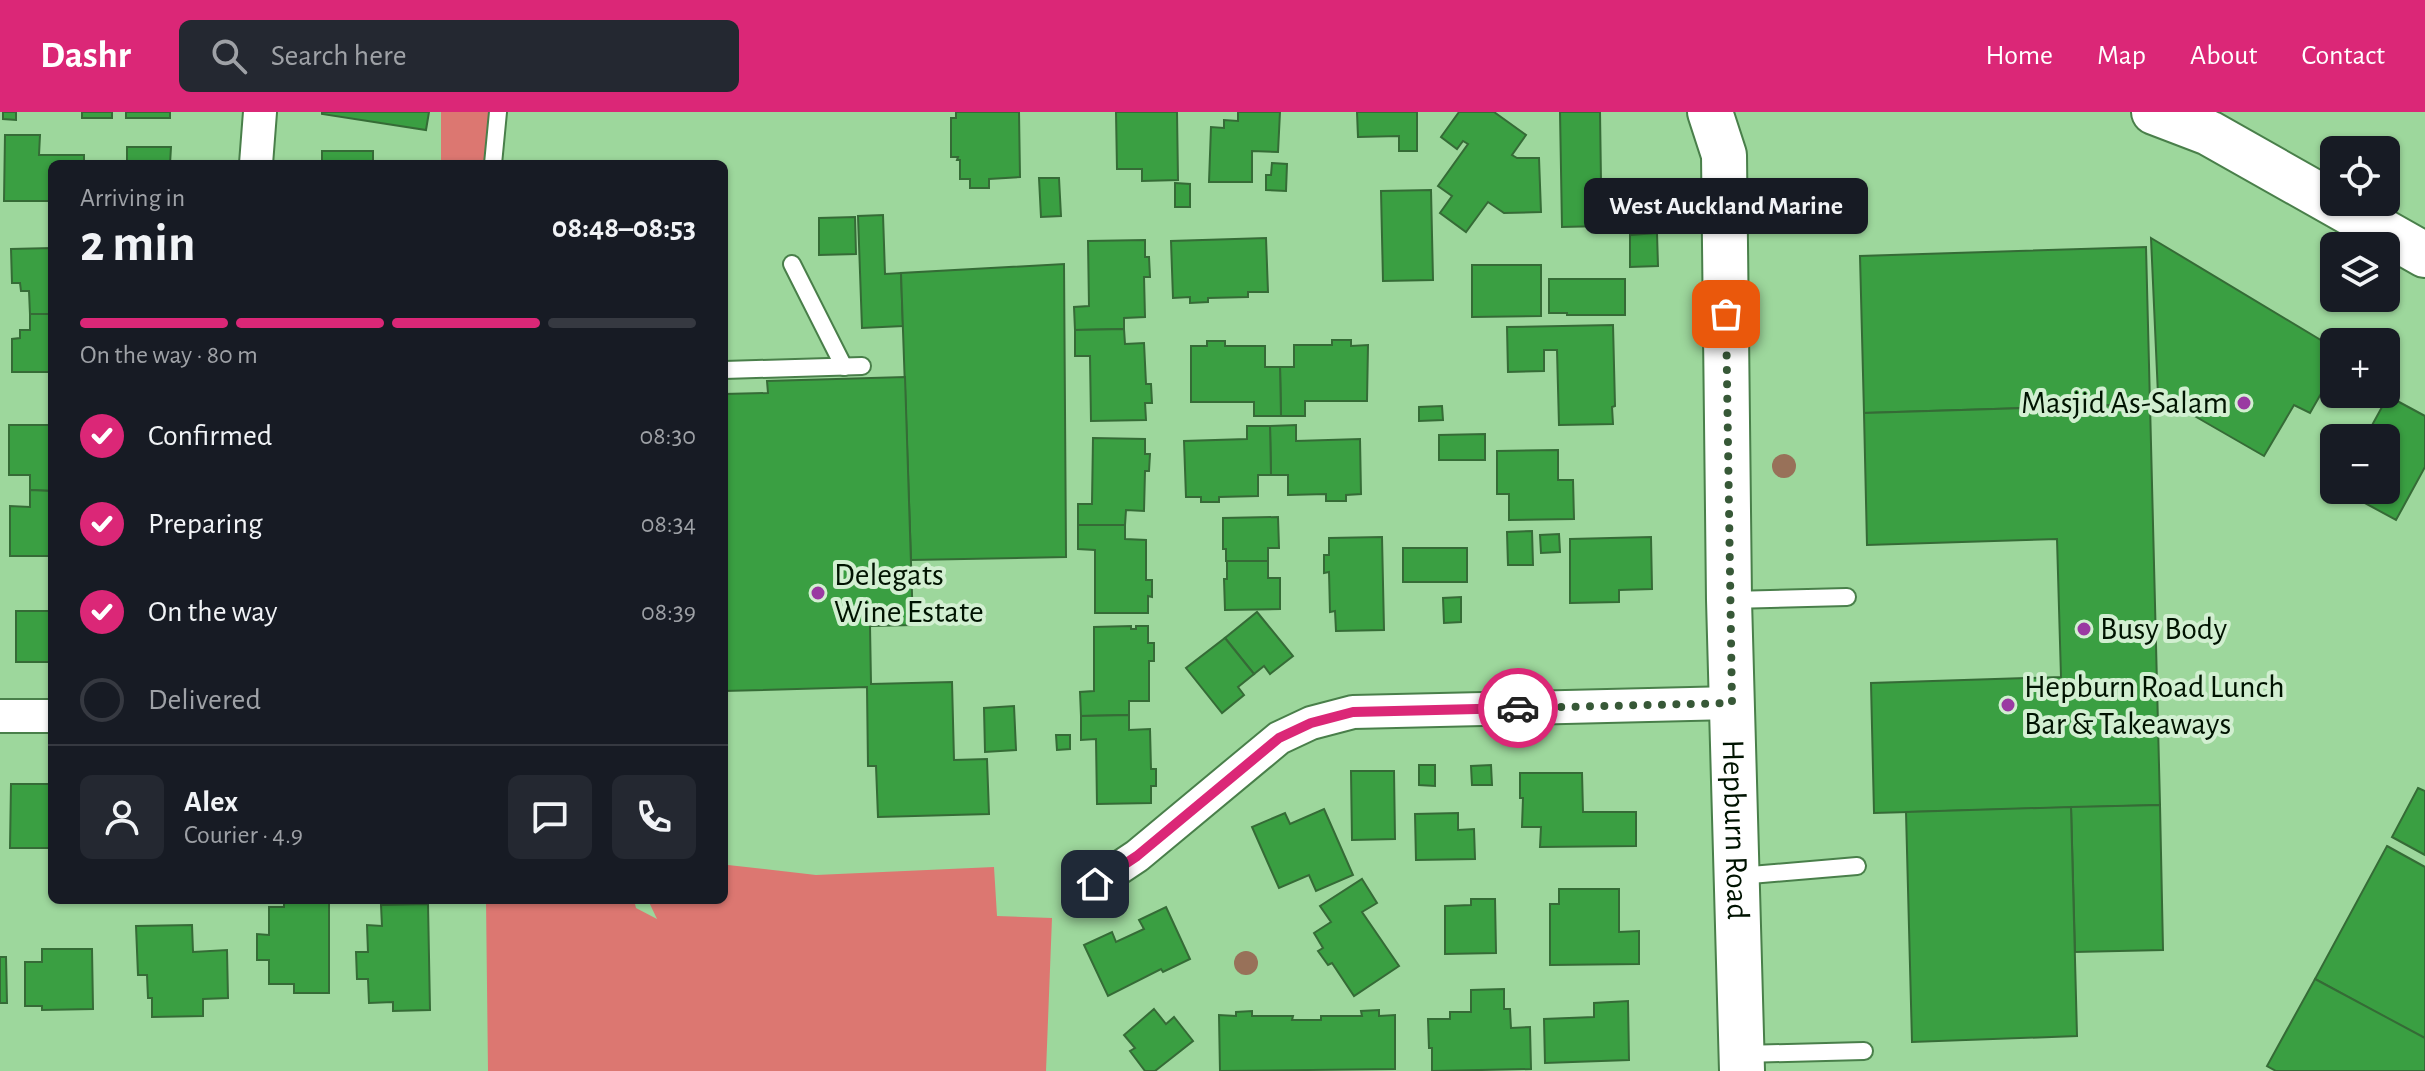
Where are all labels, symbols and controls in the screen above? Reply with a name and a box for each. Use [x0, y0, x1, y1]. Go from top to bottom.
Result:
search box [179, 20, 739, 92]
icon: search [207, 34, 251, 78]
text: Dashr [40, 37, 131, 75]
text: Search here [271, 41, 407, 71]
text: Home [1986, 42, 2053, 70]
text: Map [2097, 42, 2146, 70]
text: About [2190, 42, 2258, 70]
text: Contact [2302, 42, 2385, 70]
map controls [2320, 136, 2400, 504]
button: locate [2320, 136, 2400, 216]
callout: West Auckland Marine [1584, 178, 1868, 234]
text: Arriving in [80, 185, 185, 211]
text: West Auckland Marine [1609, 193, 1843, 219]
text: 08:48–08:53 [552, 213, 696, 243]
text: 2 min [80, 218, 195, 270]
button: layers [2320, 232, 2400, 312]
pin [1692, 280, 1760, 348]
icon: bag [1704, 292, 1748, 336]
button: + [2320, 328, 2400, 408]
text: On the way · 80 m [80, 342, 258, 368]
place label: Masjid As-Salam [2021, 387, 2228, 419]
marker: Masjid As-Salam [2235, 394, 2253, 412]
icon: check [80, 414, 124, 458]
text: Confirmed [148, 421, 272, 451]
text: 08:30 [640, 423, 696, 449]
button: − [2320, 424, 2400, 504]
icon: check [80, 502, 124, 546]
text: Preparing [148, 509, 263, 539]
text: 08:34 [641, 511, 696, 537]
place label: Delegats Wine Estate [834, 559, 984, 628]
marker: Delegats Wine Estate [809, 584, 827, 602]
icon: check [80, 590, 124, 634]
text: On the way [148, 597, 277, 627]
text: 08:39 [641, 599, 696, 625]
place label: Busy Body [2100, 613, 2227, 645]
marker: Busy Body [2075, 620, 2093, 638]
courier [1478, 668, 1558, 748]
place label: Hepburn Road Lunch Bar & Takeaways [2024, 671, 2285, 740]
text: Delivered [148, 685, 261, 715]
icon: car [1496, 686, 1540, 730]
marker: Hepburn Road Lunch Bar & Takeaways [1999, 696, 2017, 714]
street label: Hepburn Road [1717, 739, 1754, 920]
button: person [80, 775, 164, 859]
button: chat [508, 775, 592, 859]
button: phone [612, 775, 696, 859]
text: Alex [184, 787, 238, 817]
text: Courier · 4.9 [184, 822, 303, 848]
pin [1061, 850, 1129, 918]
icon: home [1073, 862, 1117, 906]

